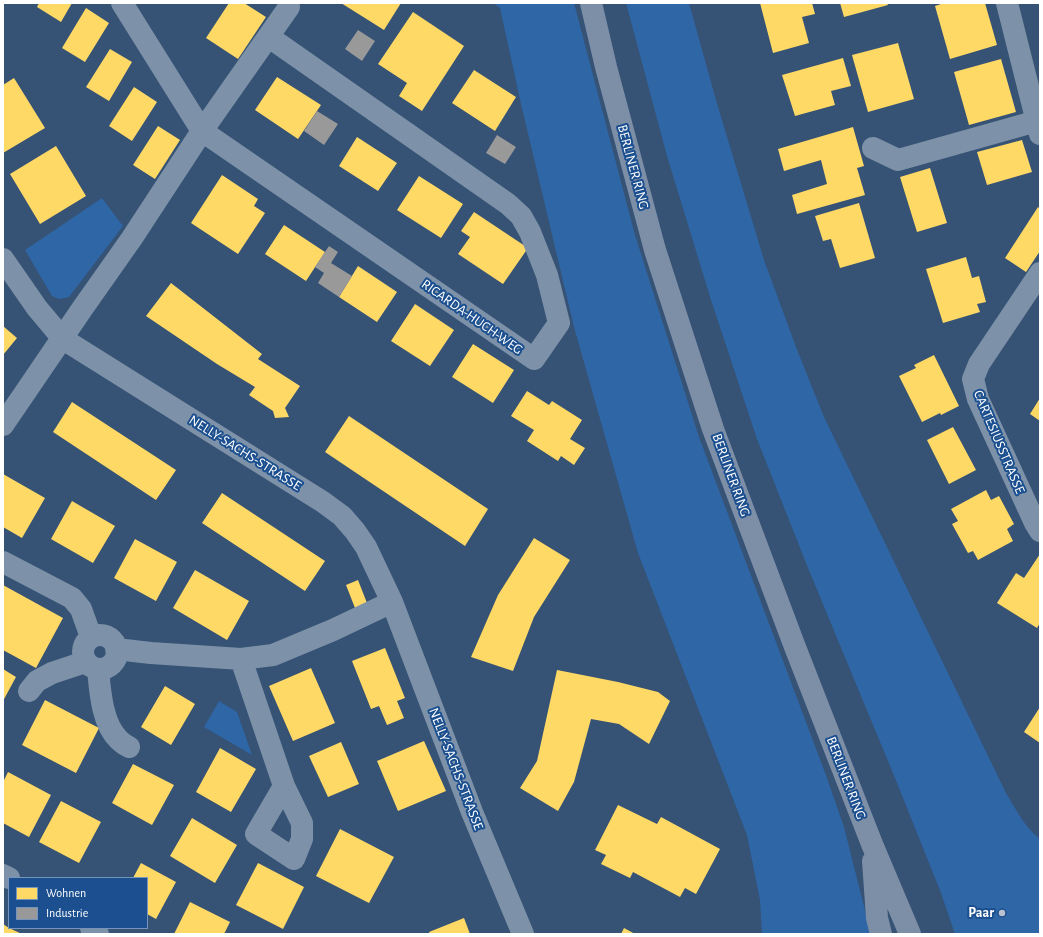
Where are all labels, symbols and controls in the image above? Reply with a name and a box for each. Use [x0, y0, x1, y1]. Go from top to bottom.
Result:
street label: BERLINER RING [614, 123, 652, 211]
street label: RICARDA-HUCH-WEG [418, 276, 526, 358]
street label: CARTESIUSSTRASSE [970, 388, 1028, 496]
street label: NELLY-SACHS-STRASSE [186, 412, 304, 494]
street label: BERLINER RING [708, 431, 754, 519]
street label: NELLY-SACHS-STRASSE [425, 706, 487, 832]
street label: BERLINER RING [823, 734, 869, 822]
legend [8, 877, 148, 929]
text: Wohnen [46, 887, 86, 899]
place label: Paar [968, 905, 994, 921]
text: Industrie [46, 907, 88, 919]
marker: Paar [997, 908, 1007, 918]

